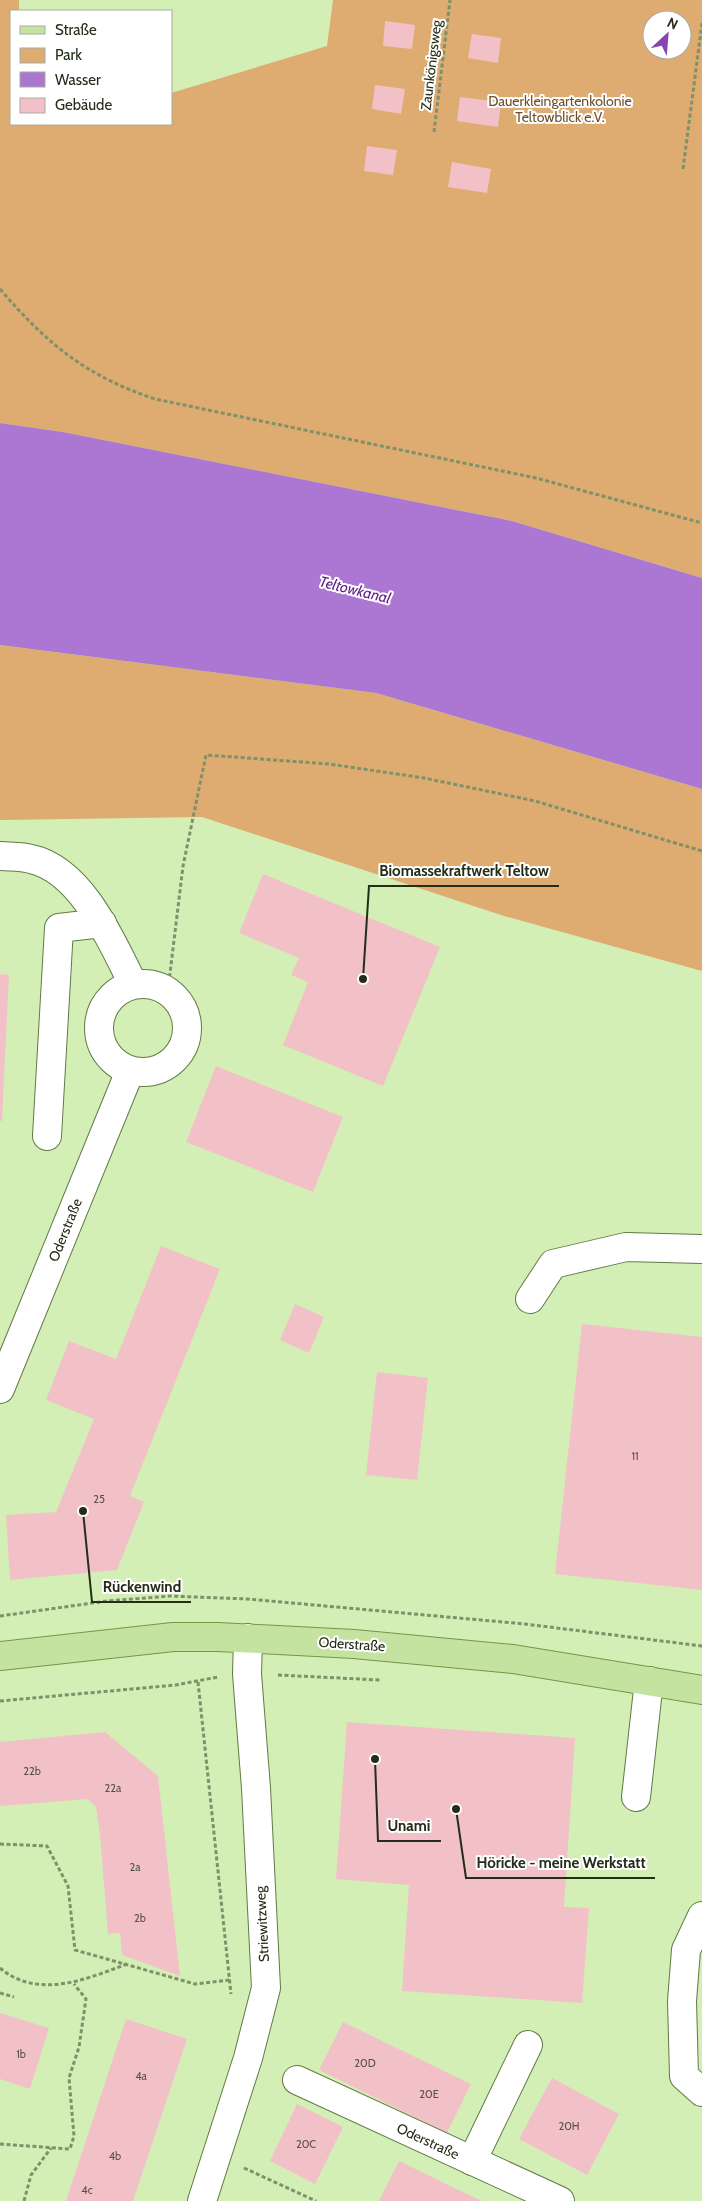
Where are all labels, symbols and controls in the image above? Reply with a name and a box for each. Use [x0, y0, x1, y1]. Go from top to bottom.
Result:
legend [10, 10, 172, 125]
north arrow [642, 10, 692, 60]
text: N [664, 13, 681, 34]
street label: Zaunkönigsweg [417, 18, 446, 111]
text: Straße [55, 21, 97, 39]
text: Park [55, 46, 82, 64]
text: Wasser [55, 71, 101, 89]
park label: Dauerkleingartenkolonie Teltowblick e.V. [488, 92, 632, 126]
text: Gebäude [55, 96, 112, 114]
water label: Teltowkanal [317, 572, 393, 608]
callout: Biomassekraftwerk Teltow [369, 856, 559, 886]
text: Biomassekraftwerk Teltow [379, 862, 549, 880]
street label: Oderstraße [44, 1196, 86, 1264]
house number: 11 [631, 1449, 639, 1463]
house number: 25 [93, 1492, 105, 1506]
callout: Rückenwind [92, 1572, 191, 1602]
text: Rückenwind [103, 1578, 181, 1596]
street label: Oderstraße [318, 1633, 386, 1655]
house number: 22b [23, 1764, 41, 1778]
house number: 22a [105, 1781, 122, 1795]
callout: Unami [378, 1811, 441, 1841]
text: Unami [388, 1817, 430, 1835]
callout: Höricke - meine Werkstatt [466, 1848, 655, 1878]
text: Höricke - meine Werkstatt [476, 1854, 646, 1872]
house number: 2a [129, 1860, 141, 1874]
street label: Striewitzweg [251, 1885, 273, 1962]
house number: 2b [134, 1911, 146, 1925]
house number: 1b [16, 2047, 26, 2061]
house number: 20D [354, 2056, 376, 2070]
house number: 4a [135, 2069, 148, 2083]
house number: 20E [419, 2087, 439, 2101]
street label: Oderstraße [394, 2119, 462, 2163]
house number: 20H [558, 2119, 580, 2133]
house number: 20C [296, 2137, 316, 2151]
house number: 4b [109, 2149, 121, 2163]
house number: 4c [81, 2183, 93, 2197]

